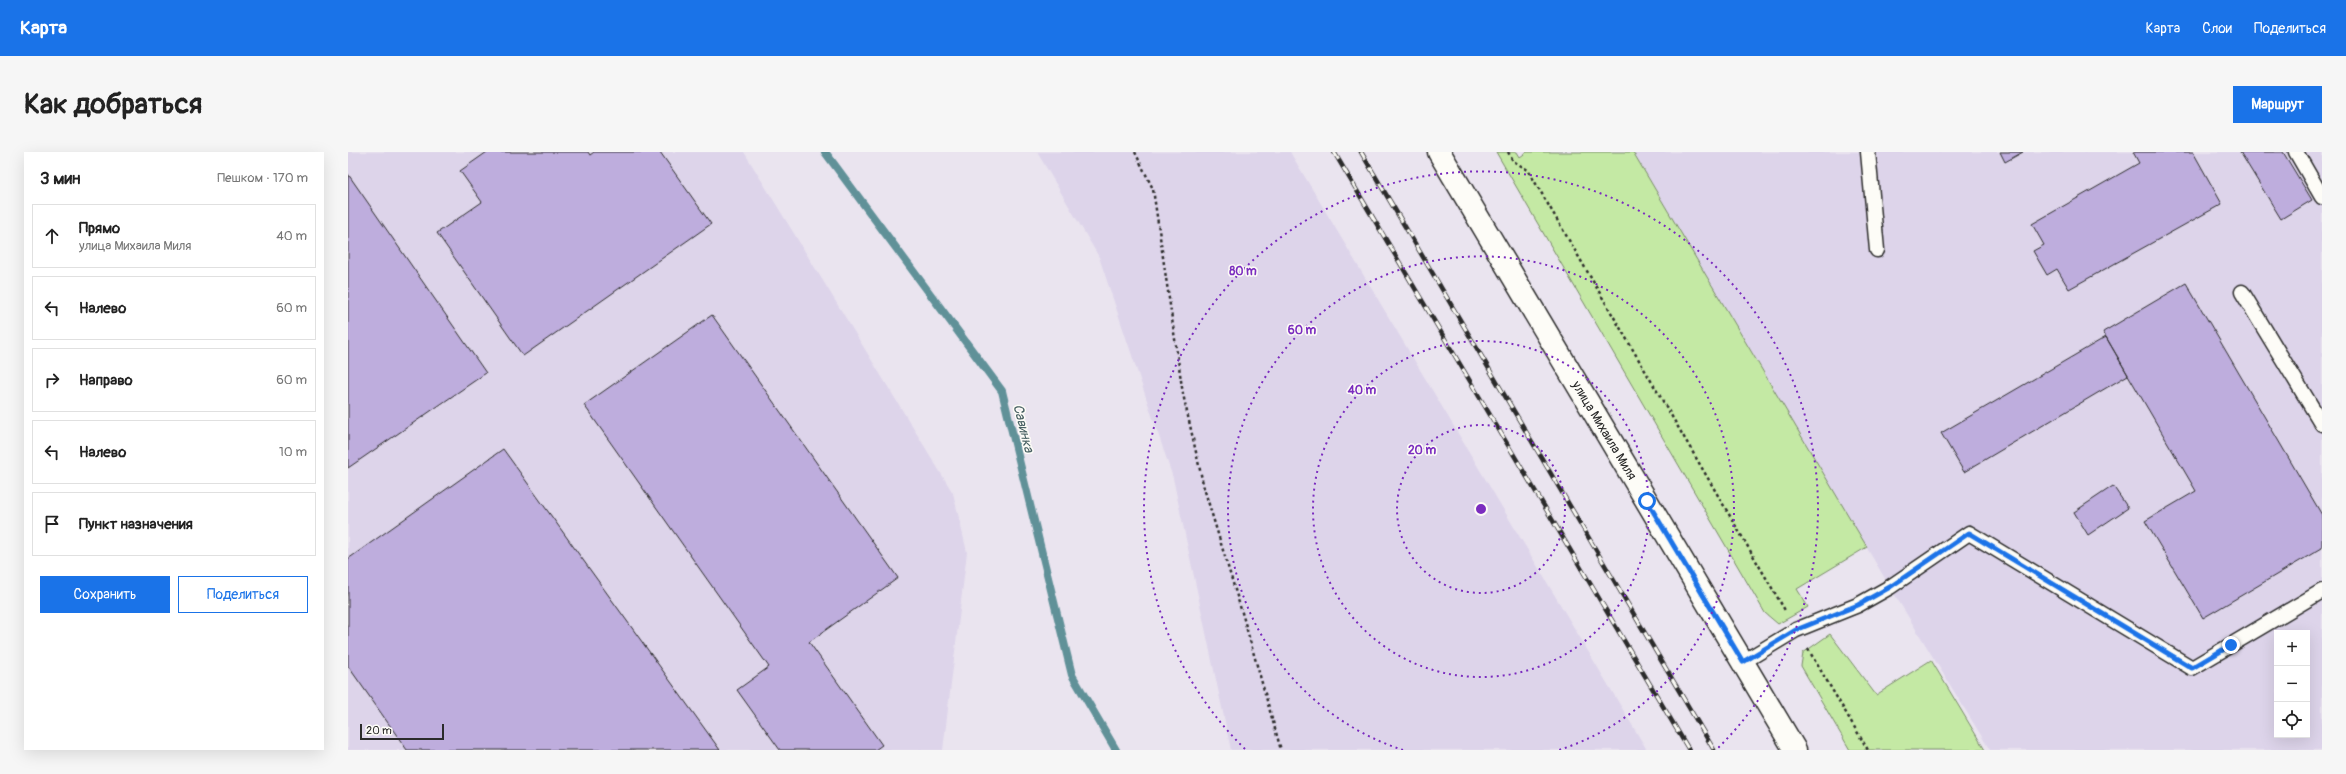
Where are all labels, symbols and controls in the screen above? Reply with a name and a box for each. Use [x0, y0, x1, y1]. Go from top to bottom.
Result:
text: Карта [20, 16, 67, 40]
text: Карта [2146, 20, 2180, 37]
text: Слои [2202, 20, 2232, 37]
text: Поделиться [2254, 20, 2326, 37]
button: Маршрут [2233, 86, 2322, 123]
text: Как добраться [24, 87, 202, 122]
text: 3 мин [40, 168, 80, 189]
text: Пешком · 170 m [217, 170, 308, 186]
text: Прямо [79, 219, 120, 238]
icon: ahead [41, 225, 63, 247]
text: 40 m [276, 228, 307, 244]
text: улица Михаила Миля [79, 238, 191, 254]
text: 80 m [1229, 264, 1257, 279]
icon: left [41, 297, 63, 319]
text: Налево [79, 299, 126, 318]
text: 60 m [276, 300, 307, 316]
text: 60 m [1288, 323, 1317, 338]
icon: right [41, 369, 63, 391]
text: Направо [79, 371, 133, 390]
text: 60 m [276, 372, 307, 388]
street label: улица Михаила Миля [1568, 377, 1640, 483]
text: 40 m [1347, 383, 1377, 398]
water label: Савинка [1009, 402, 1038, 455]
icon: left [41, 441, 63, 463]
text: Налево [79, 443, 126, 462]
text: 20 m [1408, 443, 1436, 458]
text: 10 m [279, 444, 307, 460]
route start [1638, 492, 1656, 510]
centre of rings [1474, 502, 1488, 516]
icon: arrive [41, 513, 63, 535]
text: Пункт назначения [79, 515, 193, 534]
button: Сохранить [40, 576, 170, 613]
button: Поделиться [178, 576, 308, 613]
map controls [2274, 630, 2310, 738]
button: + [2274, 630, 2310, 666]
route end [2222, 636, 2240, 654]
button: − [2274, 666, 2310, 702]
button: locate [2274, 702, 2310, 738]
scale bar [360, 722, 444, 741]
text: 20 m [366, 724, 392, 737]

